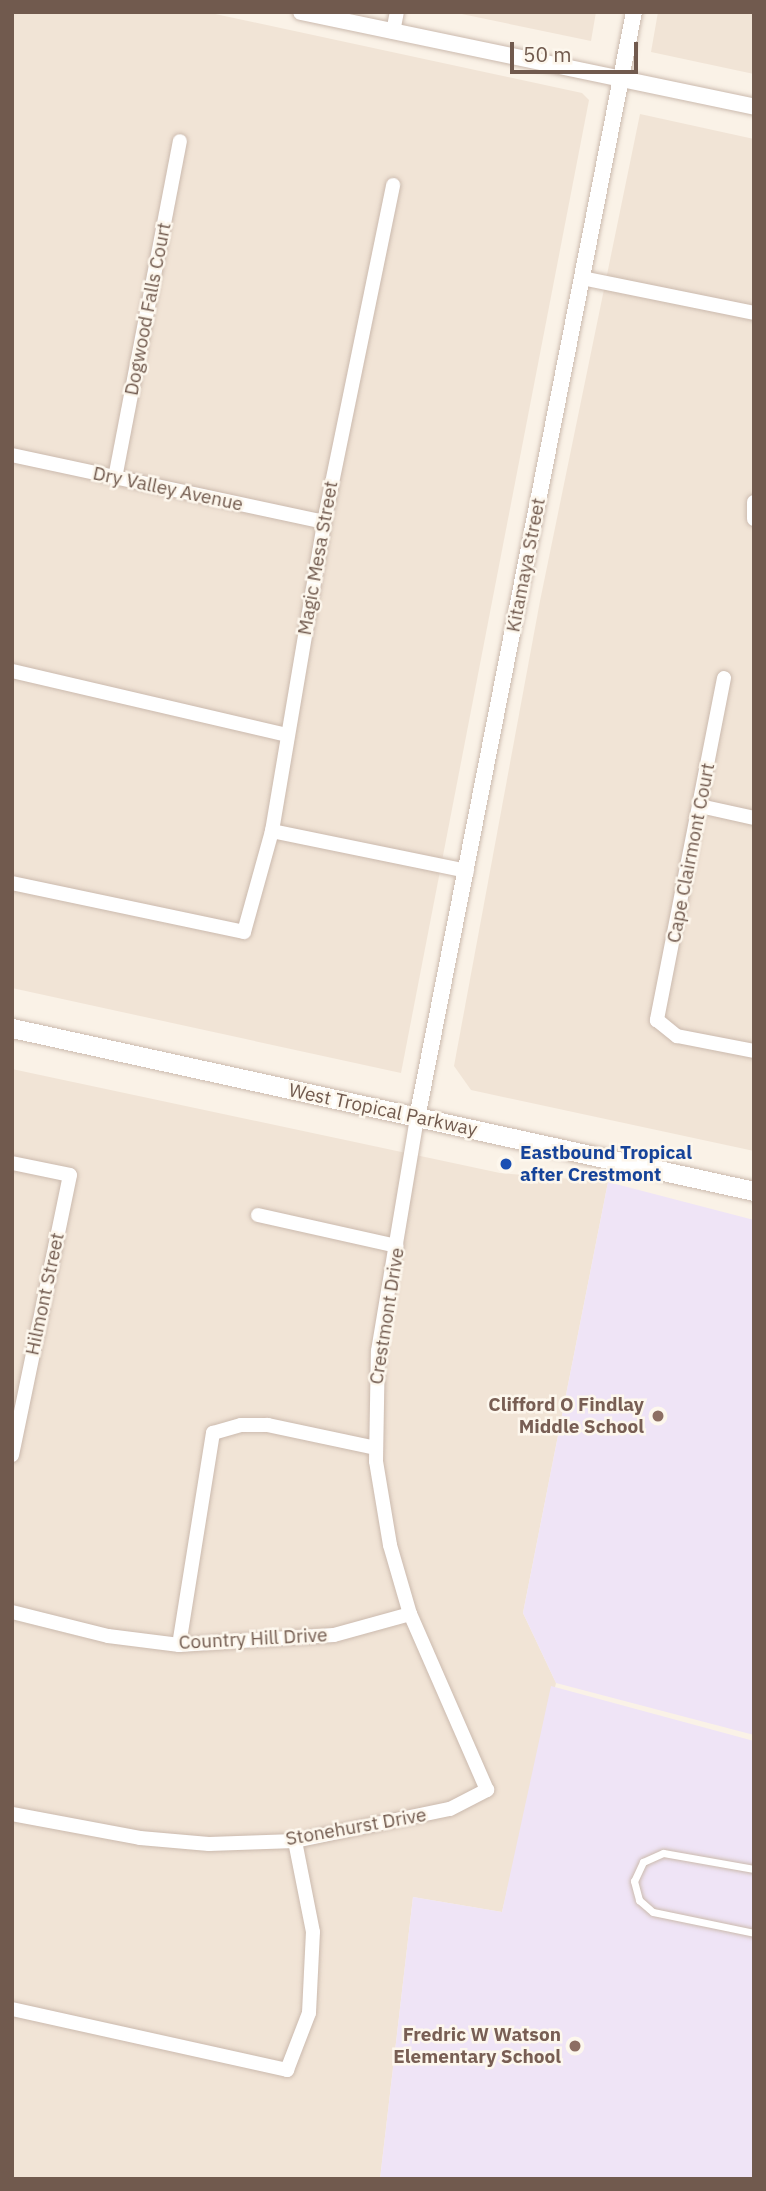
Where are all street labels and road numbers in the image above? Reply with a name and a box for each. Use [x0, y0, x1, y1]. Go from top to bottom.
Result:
street label: Dogwood Falls Court [120, 221, 176, 397]
street label: Dry Valley Avenue [91, 462, 245, 516]
street label: Magic Mesa Street [293, 479, 343, 637]
street label: Kitamaya Street [502, 496, 550, 634]
street label: Cape Clairmont Court [662, 761, 720, 945]
street label: West Tropical Parkway [287, 1079, 479, 1141]
street label: Hilmont Street [21, 1231, 69, 1357]
street label: Crestmont Drive [365, 1246, 409, 1386]
street label: Country Hill Drive [178, 1624, 328, 1654]
street label: Stonehurst Drive [284, 1803, 428, 1851]

